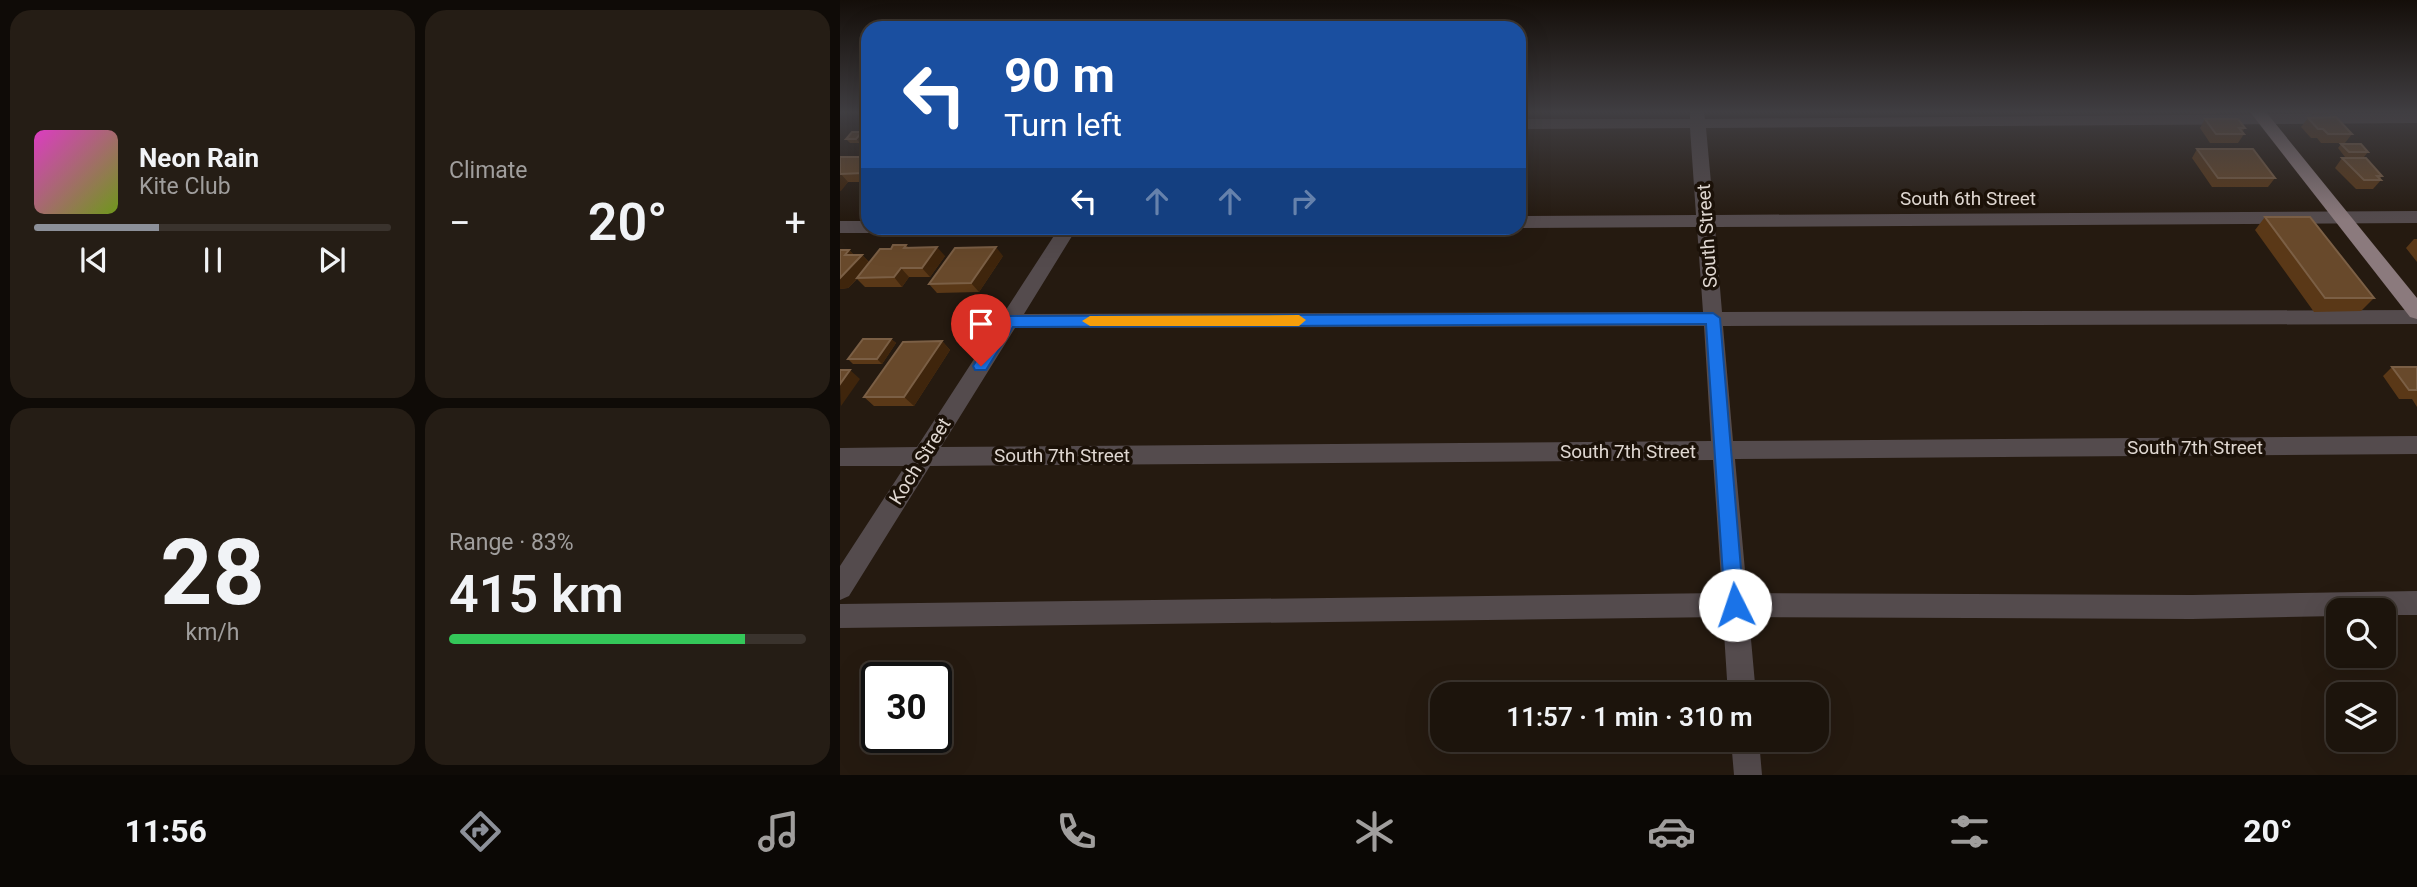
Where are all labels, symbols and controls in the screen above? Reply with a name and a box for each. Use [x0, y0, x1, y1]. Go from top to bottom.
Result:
text: 90 m [1004, 47, 1115, 104]
icon: left [889, 49, 980, 140]
text: Turn left [1004, 106, 1122, 144]
text: Neon Rain [139, 143, 259, 173]
text: Climate [449, 157, 528, 184]
text: Kite Club [139, 173, 231, 200]
icon: left [1065, 182, 1103, 220]
icon: ahead [1138, 182, 1176, 220]
icon: ahead [1211, 182, 1249, 220]
icon: right [1284, 182, 1322, 220]
street label: South Street [1692, 183, 1722, 289]
street label: South 6th Street [1900, 187, 2036, 210]
text: 20° [588, 192, 667, 253]
text: − [449, 201, 471, 245]
text: + [784, 201, 806, 245]
icon: previous [75, 241, 113, 279]
icon: pause [194, 241, 232, 279]
icon: next [313, 241, 351, 279]
pin [951, 294, 1011, 366]
icon: arrive [962, 305, 1000, 343]
street label: Koch Street [884, 413, 956, 509]
street label: South 7th Street [2127, 436, 2263, 459]
street label: South 7th Street [1560, 440, 1696, 463]
street label: South 7th Street [994, 444, 1130, 467]
text: 28 [160, 520, 265, 626]
text: Range · 83% [449, 529, 574, 556]
text: 415 km [449, 564, 624, 625]
position arrow [1698, 568, 1772, 642]
map controls [2326, 598, 2396, 752]
button: search [2326, 598, 2396, 668]
text: km/h [186, 619, 240, 646]
speed limit sign: 30 [861, 662, 952, 753]
button: layers [2326, 682, 2396, 752]
text: 11:57 · 1 min · 310 m [1506, 702, 1753, 732]
icon: directions [456, 807, 505, 856]
icon: music [754, 807, 803, 856]
icon: phone [1052, 807, 1101, 856]
icon: climate [1350, 807, 1399, 856]
icon: car [1647, 807, 1696, 856]
icon: filters [1945, 807, 1994, 856]
text: 11:56 [124, 812, 207, 850]
text: 20° [2243, 812, 2292, 850]

